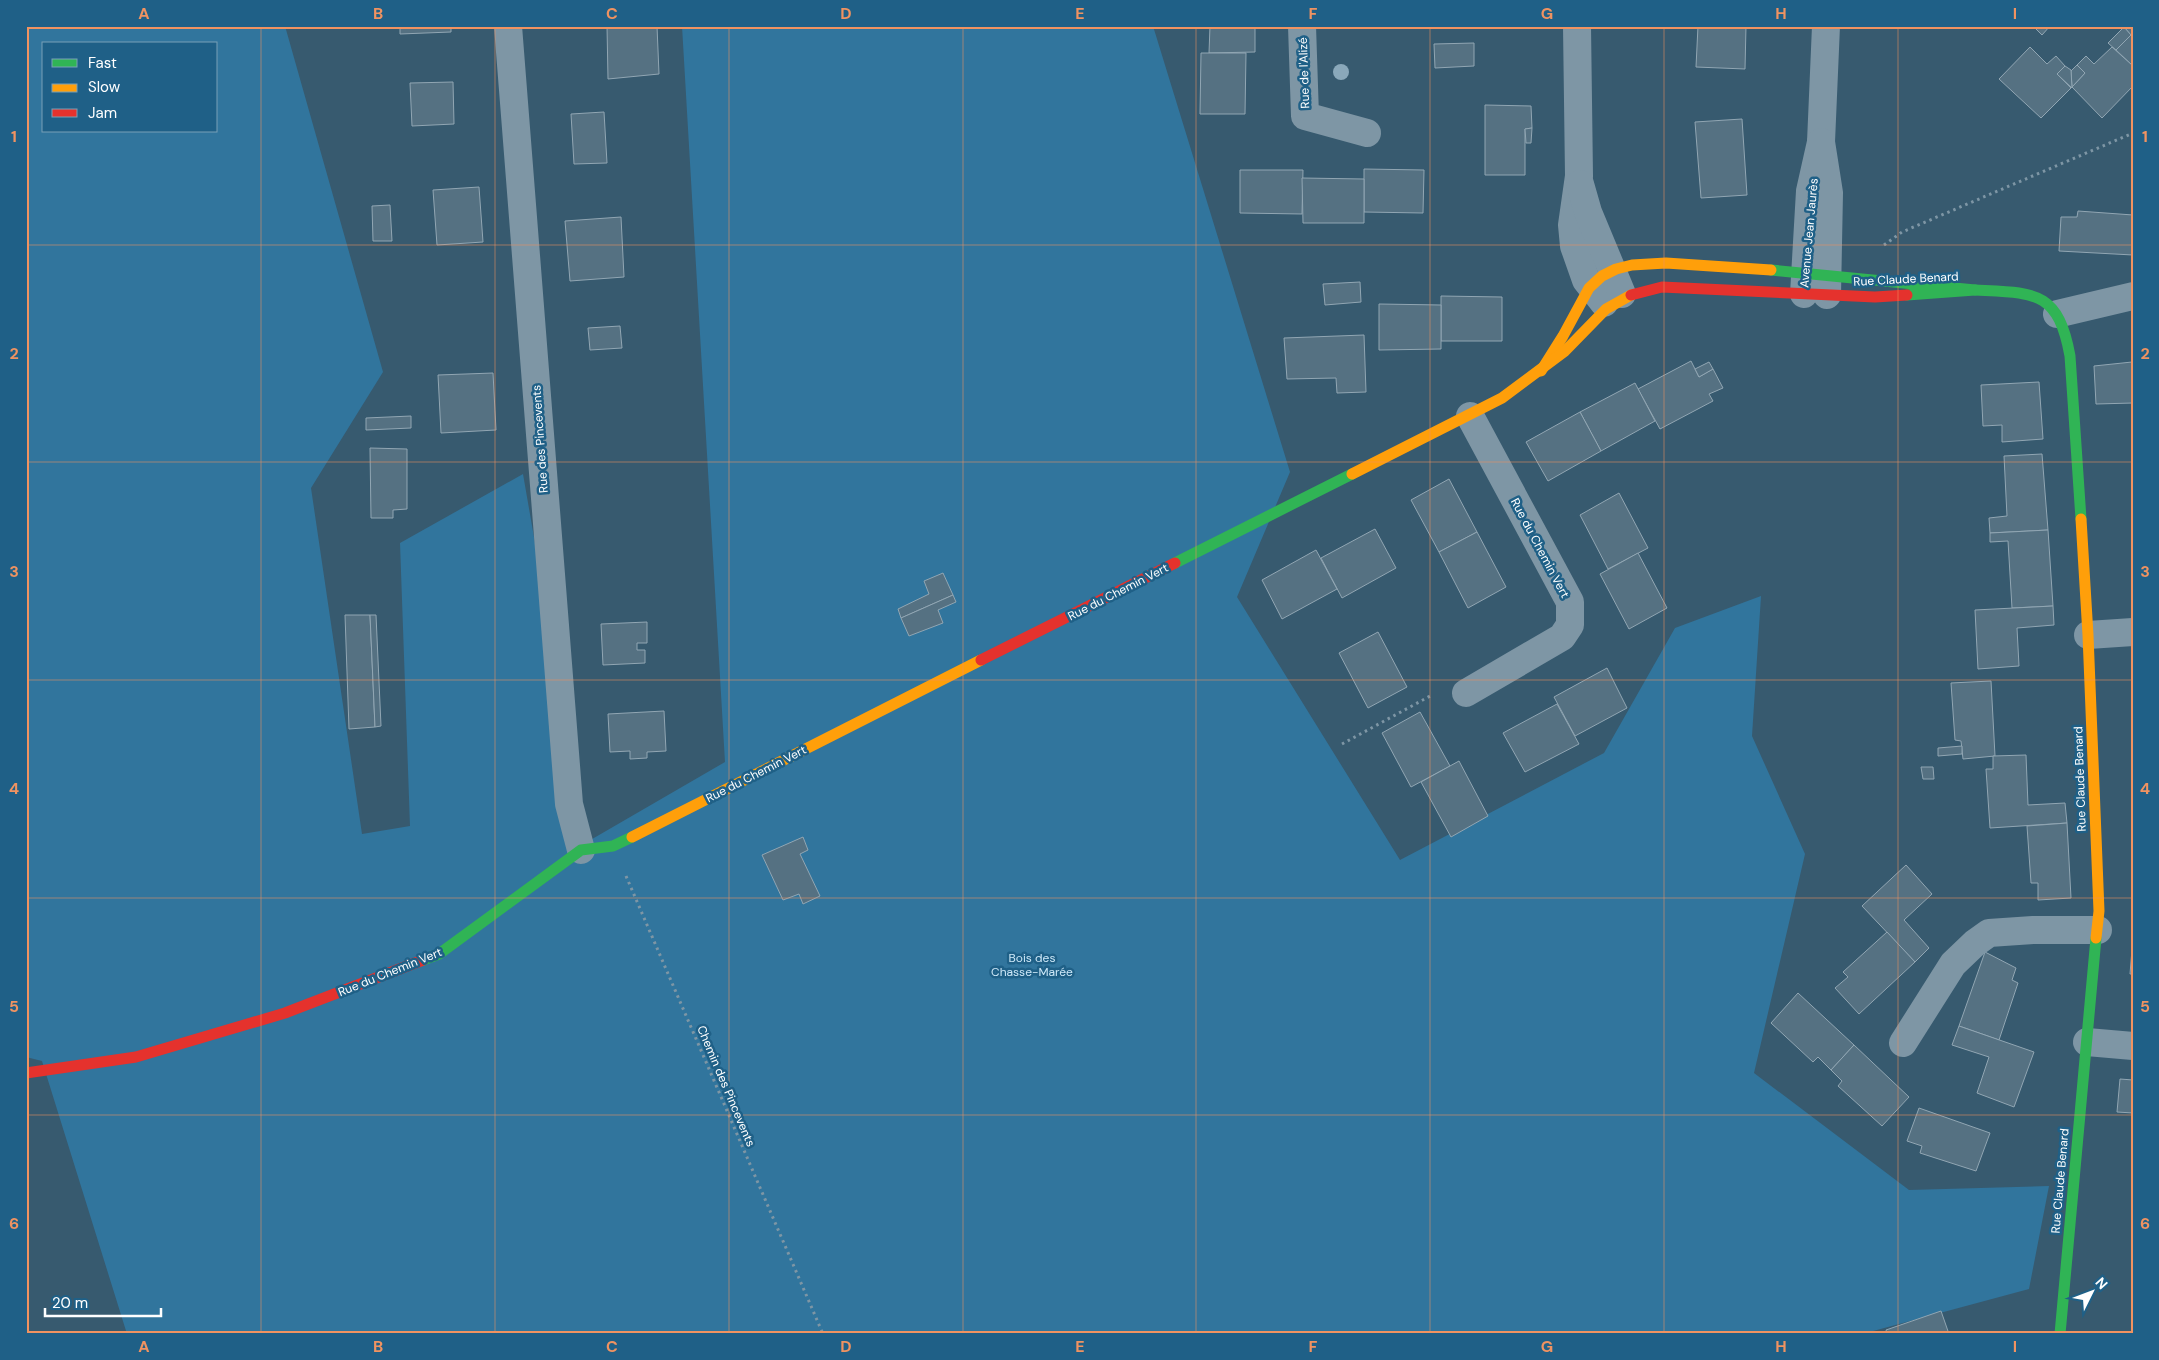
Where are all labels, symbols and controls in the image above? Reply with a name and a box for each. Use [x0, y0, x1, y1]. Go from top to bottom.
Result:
text: A [138, 3, 150, 24]
text: B [373, 3, 383, 24]
text: C [606, 3, 618, 24]
text: D [840, 3, 852, 24]
text: E [1075, 3, 1085, 24]
text: F [1309, 3, 1318, 24]
text: G [1541, 3, 1553, 24]
text: H [1775, 3, 1787, 24]
text: I [2013, 3, 2017, 24]
street label: Rue de l'Alizé [1295, 37, 1313, 109]
legend [42, 42, 218, 132]
text: Fast [88, 53, 117, 73]
text: Slow [88, 77, 121, 97]
text: Jam [88, 103, 117, 123]
text: 1 [11, 126, 17, 147]
text: 1 [2142, 126, 2148, 147]
street label: Avenue Jean Jaurès [1796, 178, 1822, 288]
street label: Rue Claude Benard [1853, 268, 1959, 290]
text: 2 [9, 343, 19, 364]
text: 2 [2140, 343, 2150, 364]
street label: Rue des Pincevents [528, 384, 552, 494]
street label: Rue du Chemin Vert [1507, 495, 1573, 601]
street label: Rue du Chemin Vert [1065, 560, 1171, 624]
text: 3 [9, 561, 19, 582]
text: 3 [2140, 561, 2150, 582]
street label: Rue Claude Benard [2070, 726, 2090, 832]
street label: Rue du Chemin Vert [703, 742, 809, 806]
text: 4 [9, 778, 19, 799]
text: 4 [2140, 778, 2150, 799]
street label: Rue du Chemin Vert [336, 944, 445, 1000]
park label: Bois des Chasse-Marée [991, 950, 1073, 980]
text: 5 [9, 996, 19, 1017]
text: 5 [2140, 996, 2150, 1017]
street label: Chemin des Pincevents [693, 1023, 759, 1149]
street label: Rue Claude Benard [2047, 1128, 2073, 1234]
text: 6 [9, 1213, 19, 1234]
text: 6 [2140, 1213, 2150, 1234]
north arrow [2066, 1268, 2116, 1318]
text: N [2092, 1273, 2112, 1293]
scale bar [45, 1285, 161, 1317]
text: 20 m [52, 1293, 88, 1313]
text: A [138, 1336, 150, 1357]
text: B [373, 1336, 383, 1357]
text: C [606, 1336, 618, 1357]
text: D [840, 1336, 852, 1357]
text: E [1075, 1336, 1085, 1357]
text: F [1309, 1336, 1318, 1357]
text: G [1541, 1336, 1553, 1357]
text: H [1775, 1336, 1787, 1357]
text: I [2013, 1336, 2017, 1357]

